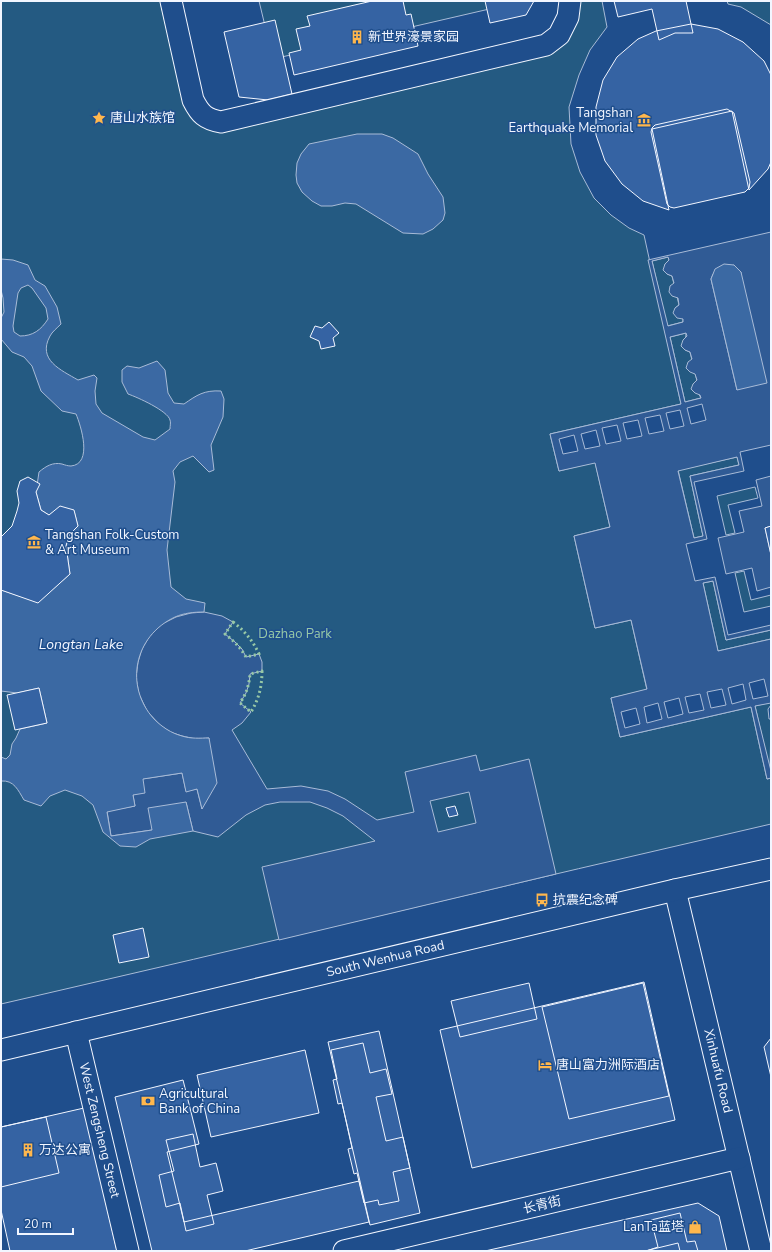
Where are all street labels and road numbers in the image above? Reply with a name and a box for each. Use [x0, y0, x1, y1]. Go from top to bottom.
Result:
street label: South Wenhua Road [324, 936, 446, 981]
street label: Xinhuafu Road [699, 1027, 737, 1115]
street label: West Zengsheng Street [75, 1061, 124, 1200]
street label: 长青街 [521, 1192, 563, 1218]

